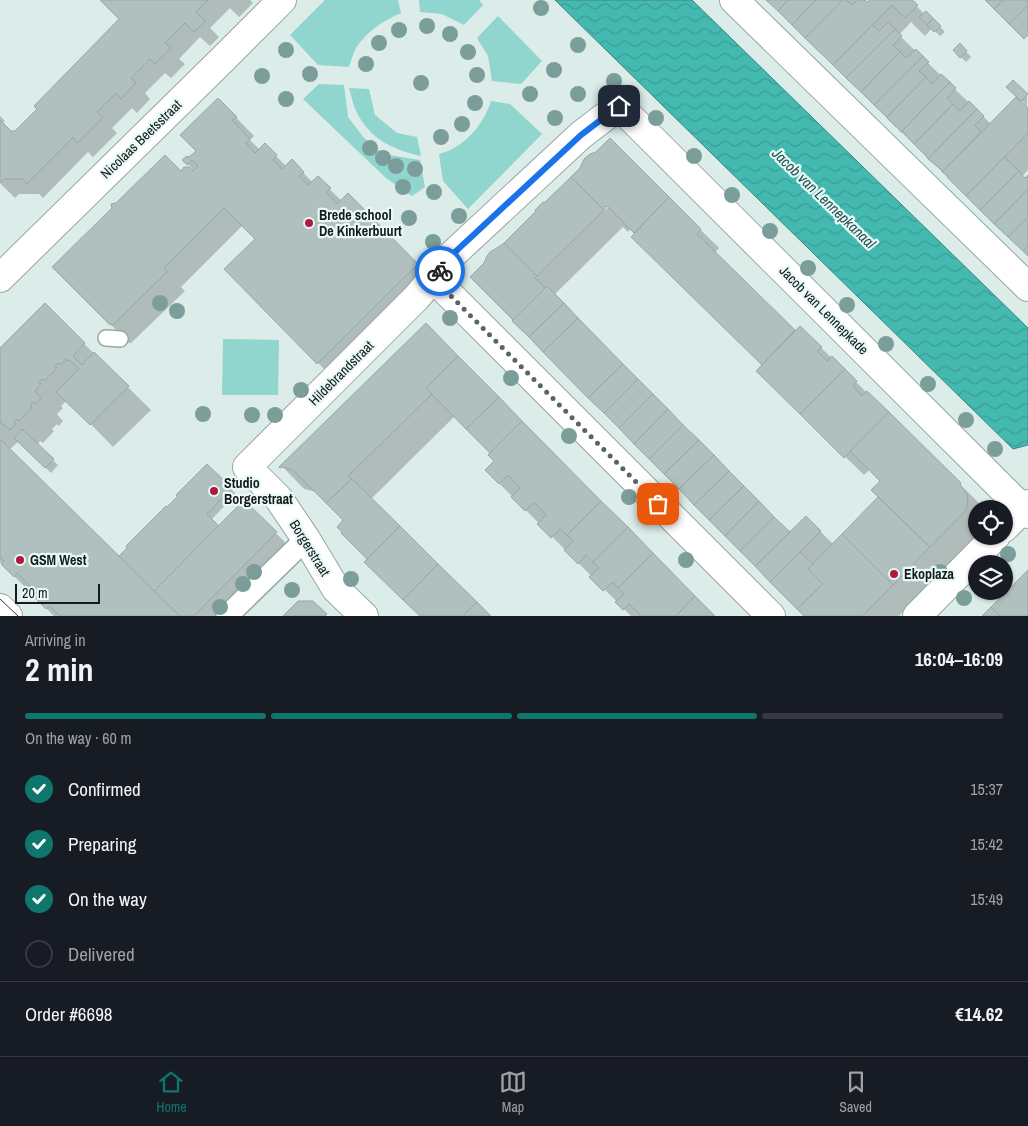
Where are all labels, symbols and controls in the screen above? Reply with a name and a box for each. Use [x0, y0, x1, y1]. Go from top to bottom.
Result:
pin [598, 85, 640, 127]
icon: home [605, 92, 633, 120]
street label: Nicolaas Beetsstraat [97, 96, 185, 182]
water label: Jacob van Lennepkanaal [767, 142, 881, 253]
place label: Brede school De Kinkerbuurt [319, 206, 402, 240]
marker: Brede school De Kinkerbuurt [303, 217, 315, 229]
courier [415, 246, 465, 296]
icon: bike [426, 257, 454, 285]
street label: Jacob van Lennepkade [776, 262, 872, 358]
street label: Hildebrandstraat [305, 337, 377, 409]
place label: Studio Borgerstraat [224, 474, 293, 508]
pin [637, 483, 679, 525]
marker: Studio Borgerstraat [208, 485, 220, 497]
icon: bag [644, 490, 672, 518]
map controls [968, 500, 1013, 600]
button: locate [968, 500, 1013, 545]
street label: Borgerstraat [286, 516, 334, 580]
place label: GSM West [30, 551, 87, 569]
marker: GSM West [14, 554, 26, 566]
button: layers [968, 555, 1013, 600]
place label: Ekoplaza [904, 565, 954, 583]
marker: Ekoplaza [888, 568, 900, 580]
scale bar [15, 581, 100, 604]
text: 20 m [22, 584, 48, 602]
text: Arriving in [25, 629, 86, 651]
text: 16:04–16:09 [915, 646, 1003, 672]
text: 2 min [25, 648, 94, 691]
text: On the way · 60 m [25, 727, 131, 749]
icon: check [25, 775, 53, 803]
text: Confirmed [68, 776, 141, 802]
text: 15:37 [970, 778, 1003, 800]
icon: check [25, 830, 53, 858]
text: Preparing [68, 831, 136, 857]
text: 15:42 [970, 833, 1003, 855]
icon: check [25, 885, 53, 913]
text: On the way [68, 886, 147, 912]
text: 15:49 [970, 888, 1003, 910]
text: Delivered [68, 941, 135, 967]
text: Order #6698 [25, 1001, 112, 1027]
text: €14.62 [955, 1001, 1003, 1027]
tab: Home [156, 1068, 187, 1116]
tab: Map [499, 1068, 527, 1116]
tab: Saved [839, 1068, 872, 1116]

